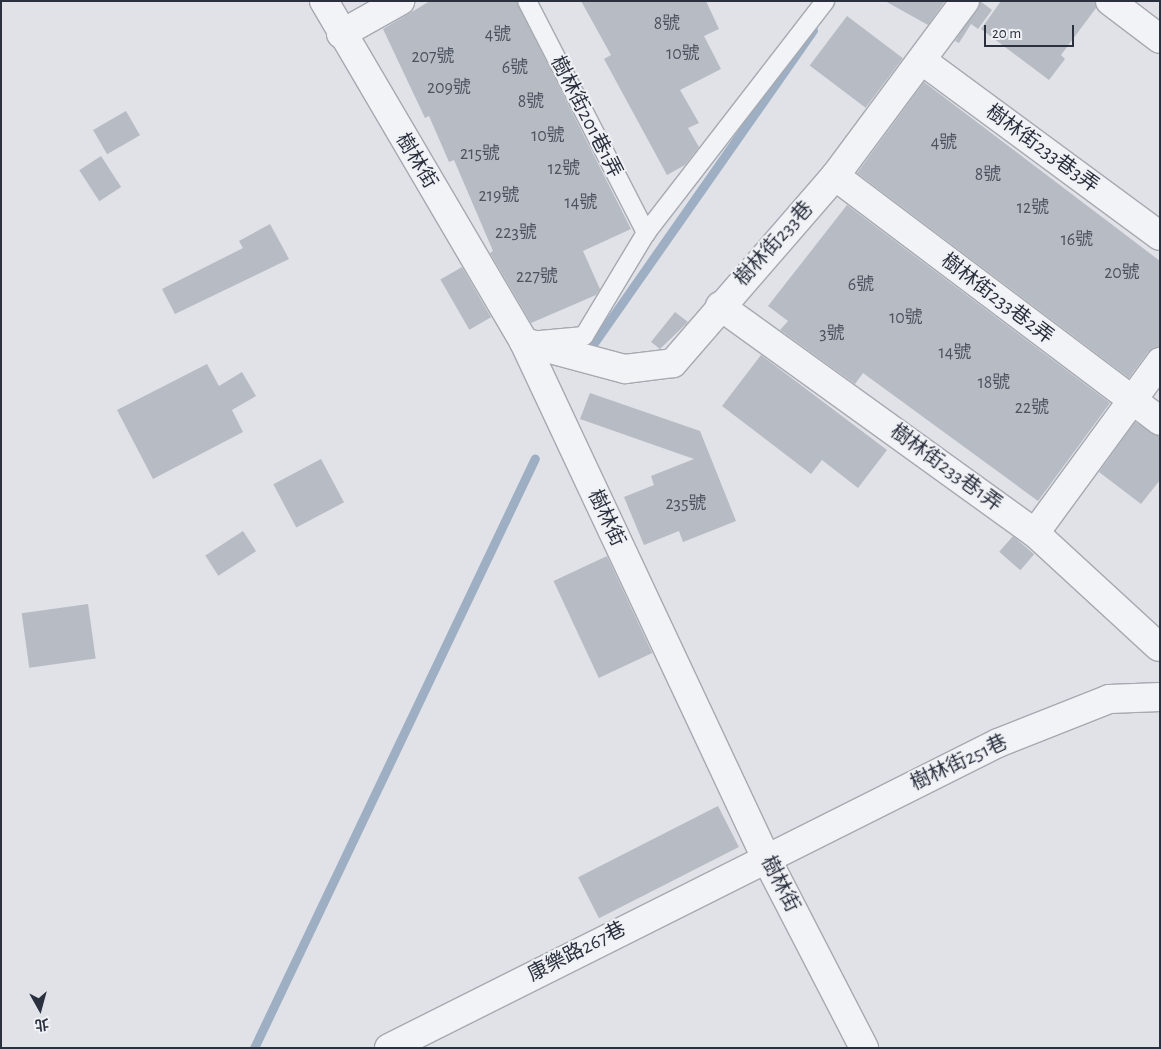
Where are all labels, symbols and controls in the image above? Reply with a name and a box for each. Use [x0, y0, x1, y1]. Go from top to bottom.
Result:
house number: 8號 [654, 13, 680, 35]
scale bar [986, 15, 1076, 47]
house number: 4號 [485, 24, 511, 46]
text: 20 m [992, 26, 1021, 41]
house number: 10號 [666, 43, 700, 65]
house number: 207號 [411, 46, 455, 68]
street label: 樹林街201巷1弄 [545, 52, 627, 182]
house number: 6號 [502, 57, 528, 79]
house number: 209號 [427, 77, 471, 99]
house number: 8號 [518, 91, 544, 113]
street label: 樹林街233巷3弄 [981, 100, 1103, 198]
house number: 10號 [531, 125, 565, 147]
street label: 樹林街 [390, 129, 442, 193]
house number: 4號 [931, 132, 957, 154]
house number: 215號 [460, 143, 500, 165]
house number: 12號 [548, 158, 580, 180]
house number: 8號 [975, 164, 1001, 186]
house number: 219號 [479, 185, 519, 207]
house number: 14號 [565, 192, 597, 214]
street label: 樹林街233巷 [730, 197, 818, 291]
house number: 12號 [1017, 197, 1049, 219]
house number: 223號 [495, 222, 537, 244]
house number: 16號 [1061, 229, 1093, 251]
street label: 樹林街233巷2弄 [936, 249, 1058, 349]
house number: 20號 [1104, 262, 1140, 284]
house number: 227號 [516, 266, 558, 288]
house number: 6號 [848, 274, 874, 296]
house number: 10號 [889, 307, 923, 329]
house number: 3號 [819, 323, 845, 345]
house number: 14號 [939, 342, 971, 364]
house number: 18號 [978, 372, 1010, 394]
house number: 22號 [1015, 397, 1049, 419]
street label: 樹林街233巷1弄 [885, 419, 1007, 517]
street label: 樹林街 [582, 486, 630, 550]
house number: 235號 [665, 493, 707, 515]
street label: 樹林街251巷 [907, 730, 1011, 796]
street label: 樹林街 [756, 852, 804, 916]
street label: 康樂路267巷 [524, 917, 630, 987]
north arrow [15, 984, 65, 1034]
text: 北 [34, 1016, 50, 1032]

